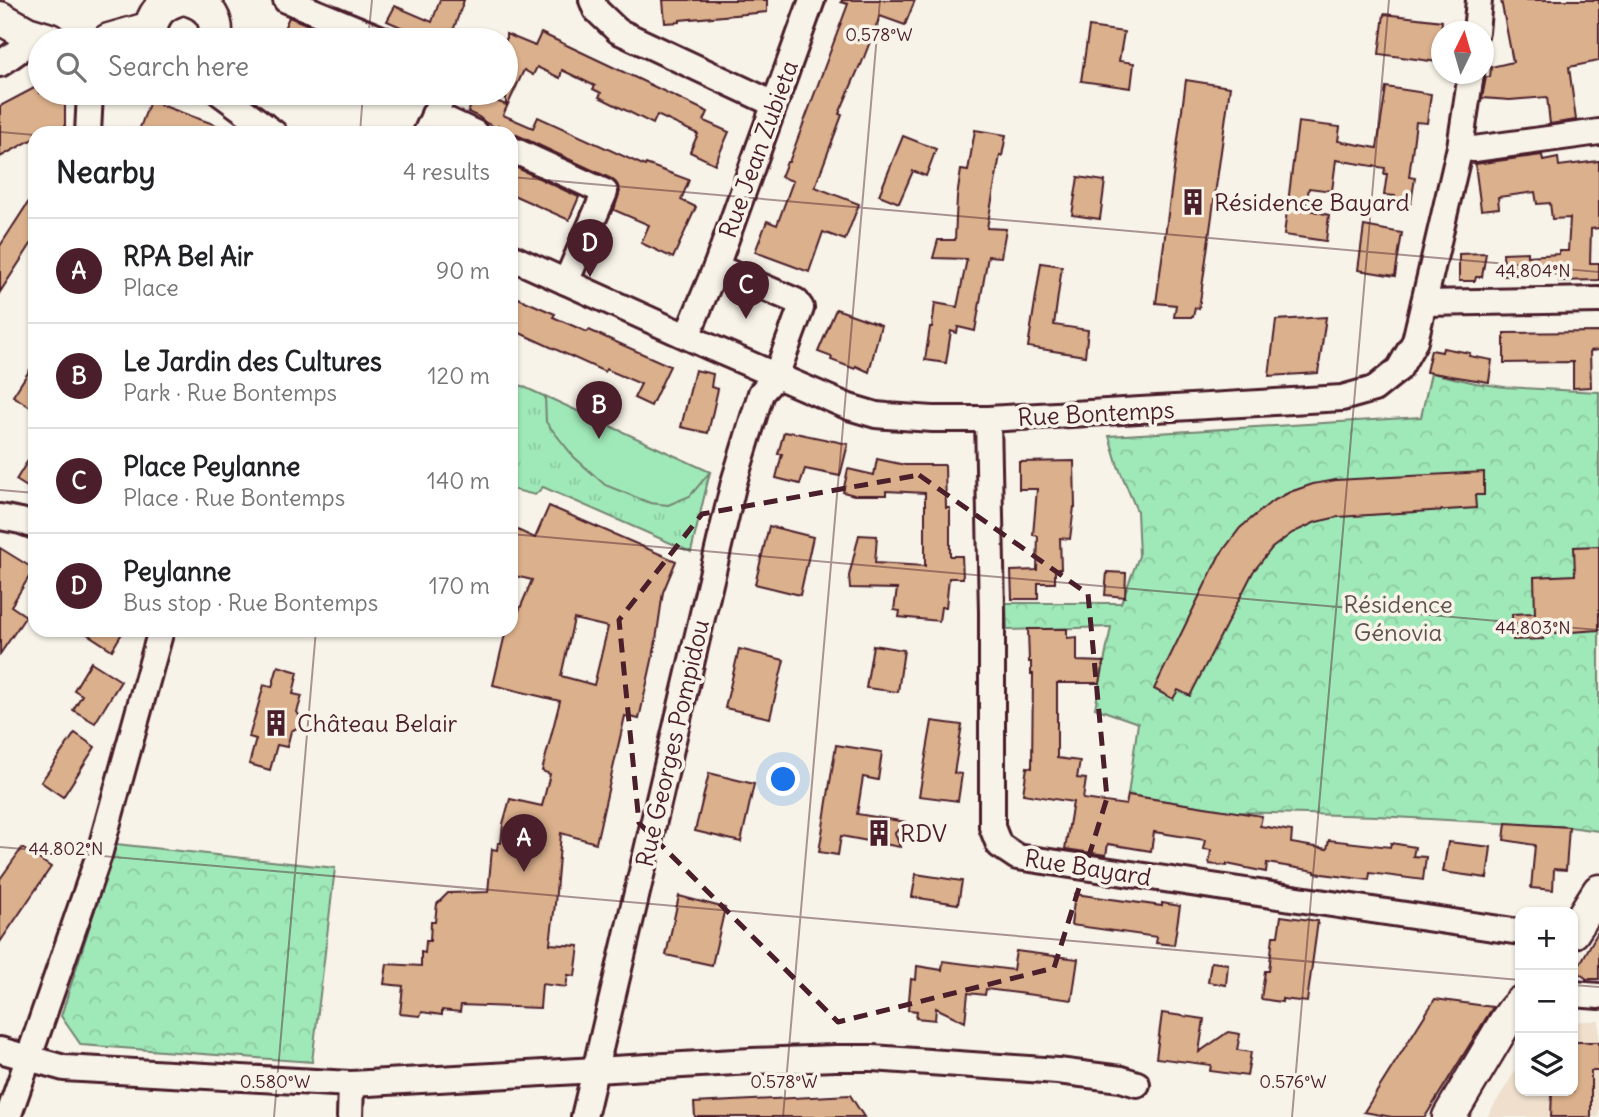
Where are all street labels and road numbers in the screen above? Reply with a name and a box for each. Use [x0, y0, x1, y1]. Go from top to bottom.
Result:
street label: Rue Jean Zubieta [712, 56, 804, 242]
street label: Rue Bontemps [1017, 394, 1175, 432]
street label: Rue Georges Pompidou [629, 616, 715, 870]
street label: Rue Bayard [1022, 842, 1154, 892]

